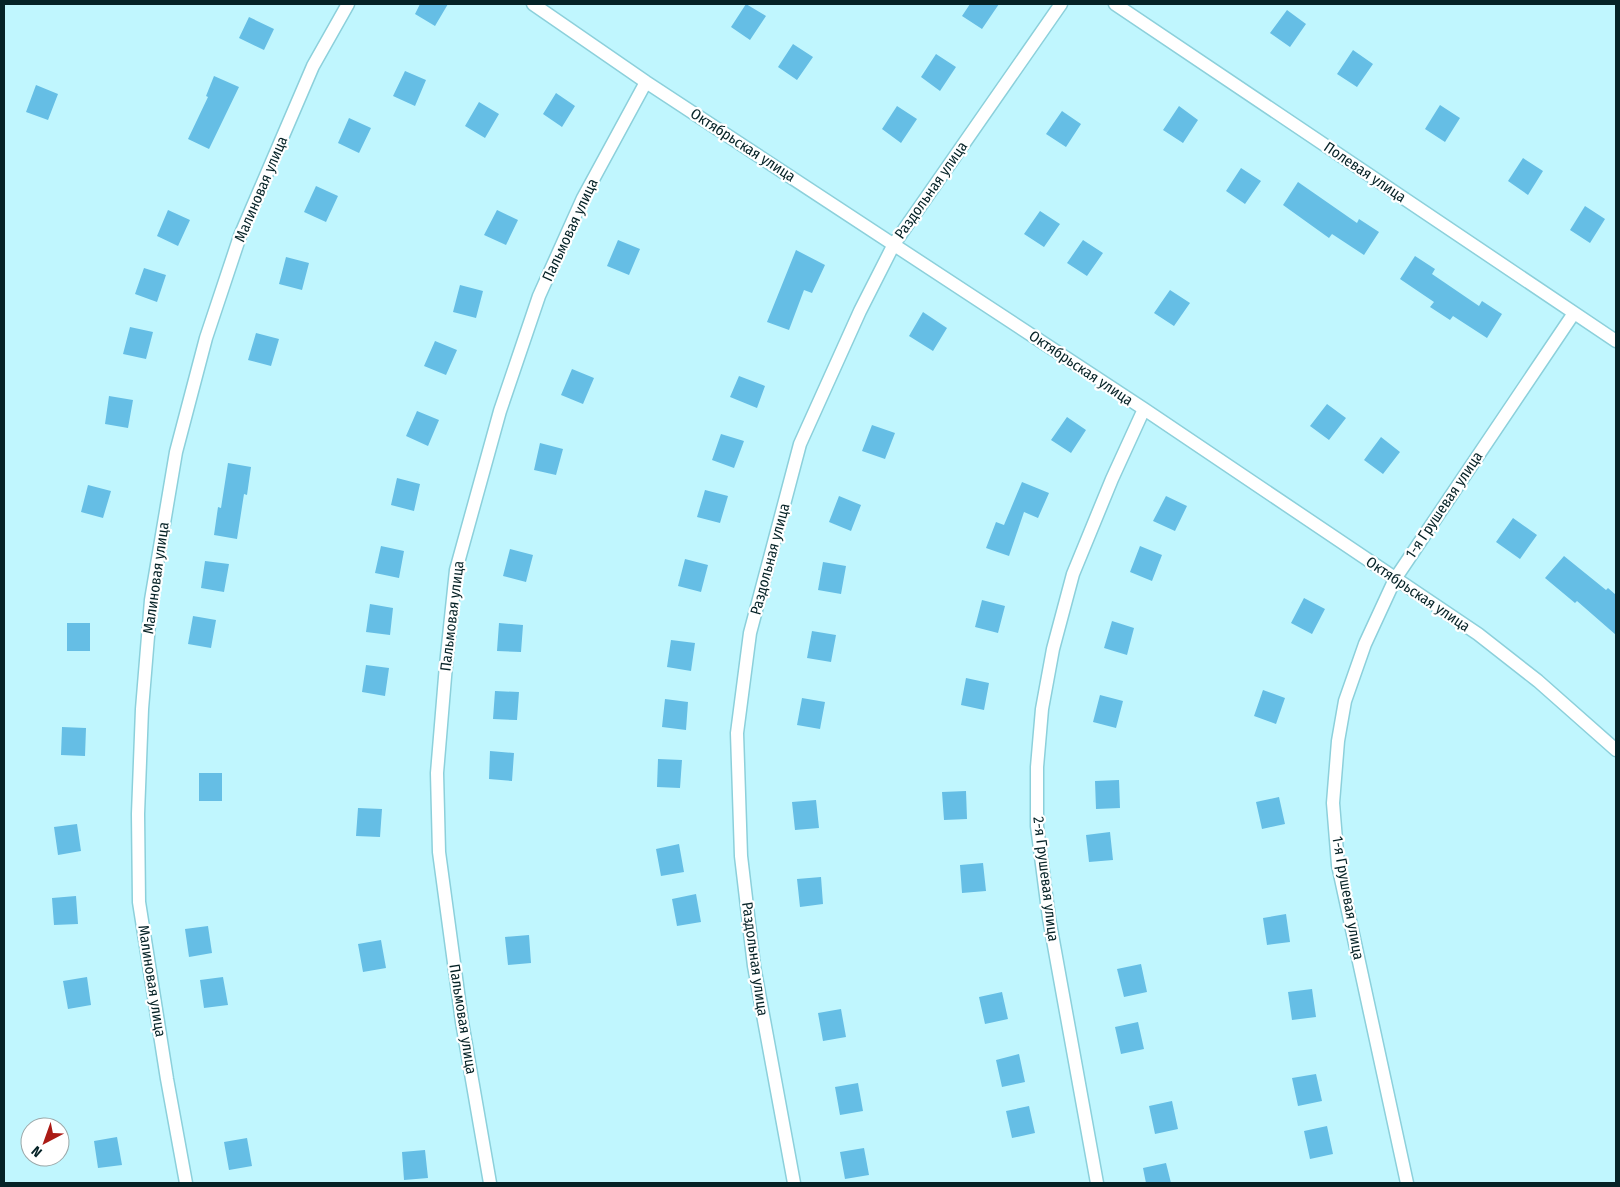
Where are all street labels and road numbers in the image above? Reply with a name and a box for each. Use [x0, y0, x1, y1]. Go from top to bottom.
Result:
street label: Октябрьская улица [687, 104, 799, 186]
street label: Малиновая улица [231, 133, 291, 245]
street label: Раздольная улица [891, 138, 971, 242]
street label: Полевая улица [1321, 138, 1409, 206]
street label: Пальмовая улица [538, 176, 602, 284]
street label: Октябрьская улица [1026, 327, 1136, 409]
street label: 1-я Грушевая улица [1402, 448, 1486, 562]
street label: Раздольная улица [746, 501, 794, 617]
street label: Малиновая улица [139, 521, 173, 635]
street label: Октябрьская улица [1363, 553, 1473, 635]
street label: Пальмовая улица [436, 560, 468, 672]
street label: 2-я Грушевая улица [1029, 815, 1063, 943]
street label: 1-я Грушевая улица [1328, 835, 1368, 961]
street label: Раздольная улица [738, 901, 772, 1017]
street label: Малиновая улица [134, 924, 170, 1038]
street label: Пальмовая улица [445, 963, 481, 1075]

